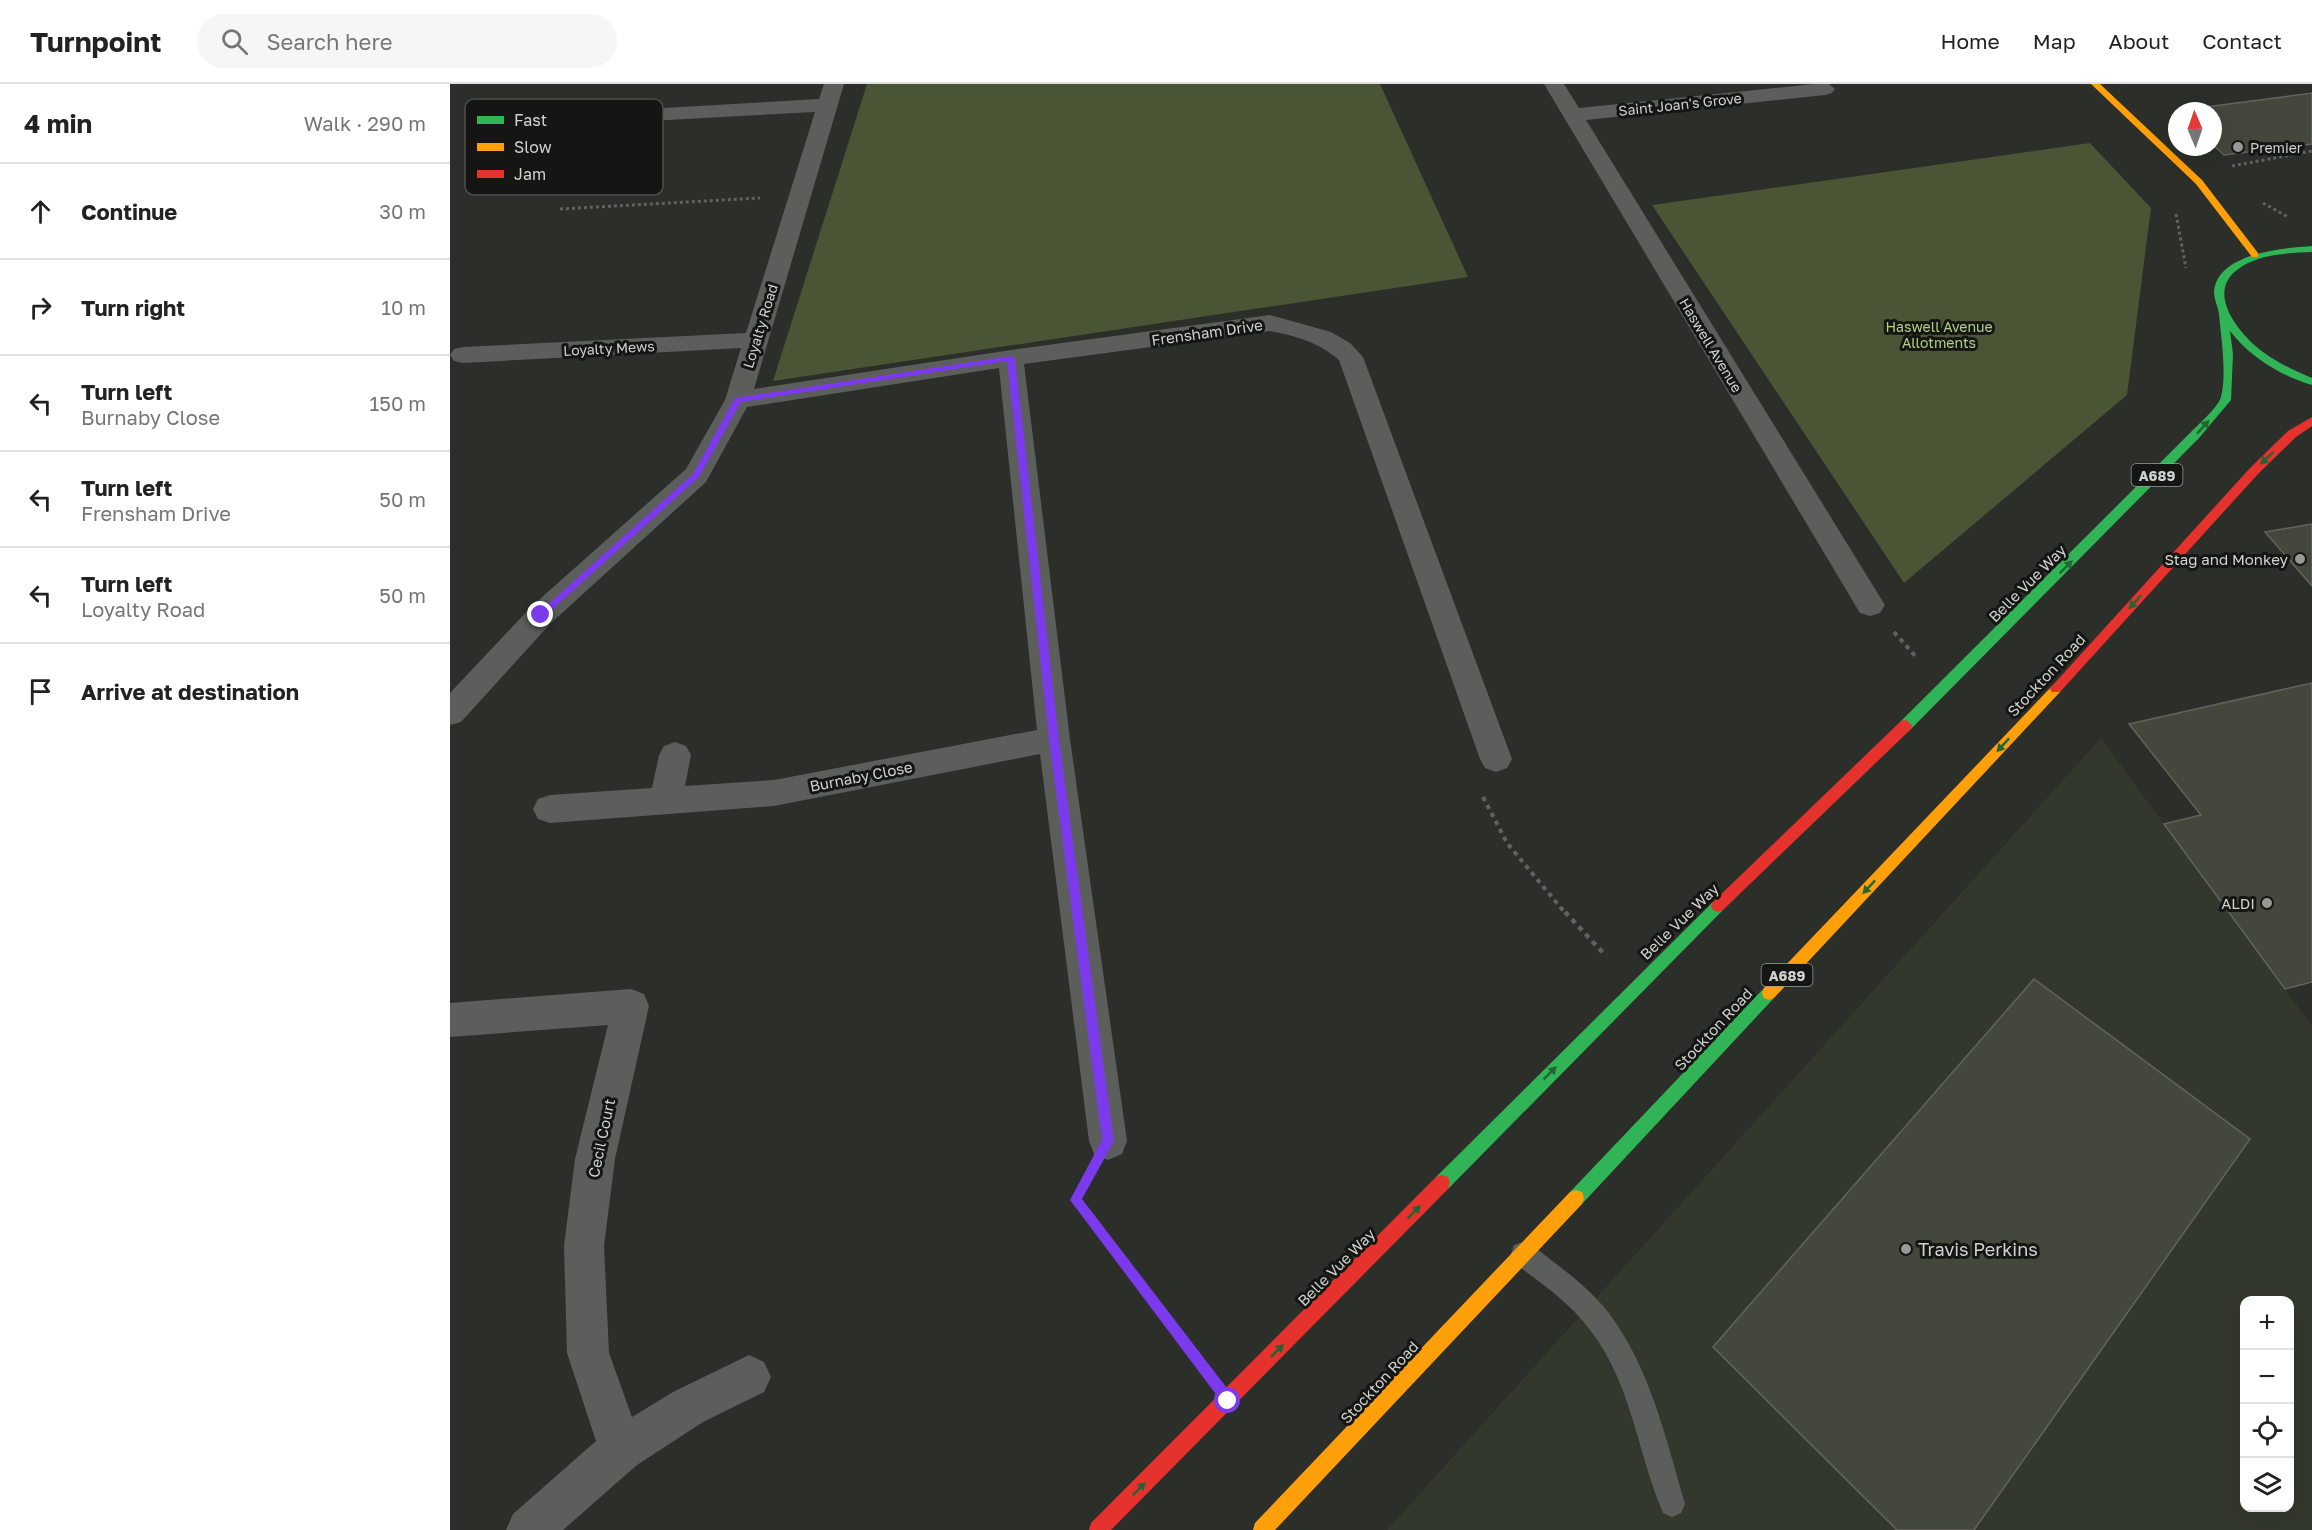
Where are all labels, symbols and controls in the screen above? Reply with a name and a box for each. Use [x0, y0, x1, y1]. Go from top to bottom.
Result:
search box [197, 14, 617, 68]
text: Turnpoint [30, 25, 161, 58]
icon: search [218, 25, 251, 58]
text: Search here [266, 28, 393, 55]
text: Home [1940, 28, 2000, 54]
text: Map [2033, 28, 2076, 54]
text: About [2109, 28, 2169, 54]
text: Contact [2202, 28, 2282, 54]
street label: Saint Joan's Grove [1618, 89, 1742, 119]
legend [465, 99, 663, 195]
north arrow [2168, 102, 2222, 156]
text: 4 min [24, 108, 92, 139]
text: Fast [514, 110, 547, 130]
text: Walk · 290 m [304, 111, 426, 135]
text: Slow [514, 137, 552, 157]
place label: Premier [2250, 139, 2303, 156]
marker: Premier [2231, 140, 2245, 154]
text: Jam [514, 164, 546, 184]
icon: ahead [24, 195, 57, 228]
text: Continue [81, 198, 177, 225]
text: 30 m [379, 199, 426, 223]
street label: Loyalty Road [739, 282, 781, 370]
icon: right [24, 291, 57, 324]
text: Turn right [81, 294, 185, 321]
text: 10 m [381, 295, 426, 319]
street label: Haswell Avenue [1676, 295, 1746, 395]
street label: Frensham Drive [1150, 315, 1264, 349]
park label: Haswell Avenue Allotments [1885, 318, 1993, 351]
street label: Loyalty Mews [563, 337, 655, 359]
text: Turn left [81, 378, 172, 405]
icon: left [24, 387, 57, 420]
text: 150 m [370, 391, 426, 415]
text: Burnaby Close [81, 405, 220, 429]
one-way arrow [2196, 420, 2209, 435]
one-way arrow [2260, 451, 2275, 465]
road number: A689 [2132, 464, 2182, 486]
text: Turn left [81, 474, 172, 501]
icon: left [24, 483, 57, 516]
text: 50 m [379, 487, 426, 511]
text: Frensham Drive [81, 501, 231, 525]
street label: Belle Vue Way [1985, 540, 2070, 625]
place label: Stag and Monkey [2164, 550, 2289, 568]
marker: Stag and Monkey [2293, 552, 2307, 566]
one-way arrow [2059, 560, 2073, 574]
text: Turn left [81, 570, 172, 597]
icon: left [24, 579, 57, 612]
text: 50 m [379, 583, 426, 607]
one-way arrow [2128, 594, 2142, 609]
text: Loyalty Road [81, 597, 205, 621]
route end [527, 601, 553, 627]
street label: Stockton Road [2003, 630, 2089, 720]
icon: arrive [24, 675, 57, 708]
text: Arrive at destination [81, 678, 299, 705]
one-way arrow [1997, 738, 2011, 752]
street label: Burnaby Close [808, 757, 914, 795]
street label: Belle Vue Way [1636, 879, 1722, 963]
one-way arrow [1863, 879, 1877, 893]
place label: ALDI [2221, 894, 2255, 912]
marker: ALDI [2260, 896, 2274, 910]
road number: A689 [1762, 964, 1812, 986]
street label: Stockton Road [1670, 984, 1756, 1074]
one-way arrow [1543, 1066, 1557, 1080]
street label: Cecil Court [584, 1097, 618, 1179]
one-way arrow [1406, 1205, 1420, 1219]
street label: Belle Vue Way [1294, 1224, 1379, 1309]
place label: Travis Perkins [1918, 1238, 2038, 1260]
marker: Travis Perkins [1899, 1242, 1913, 1256]
map controls [2240, 1296, 2294, 1512]
button: + [2240, 1296, 2294, 1350]
street label: Stockton Road [1336, 1337, 1422, 1427]
one-way arrow [1270, 1343, 1284, 1358]
button: − [2240, 1350, 2294, 1404]
route start [1214, 1387, 1240, 1413]
button: locate [2240, 1404, 2294, 1458]
button: layers [2240, 1458, 2294, 1512]
one-way arrow [1132, 1482, 1146, 1496]

